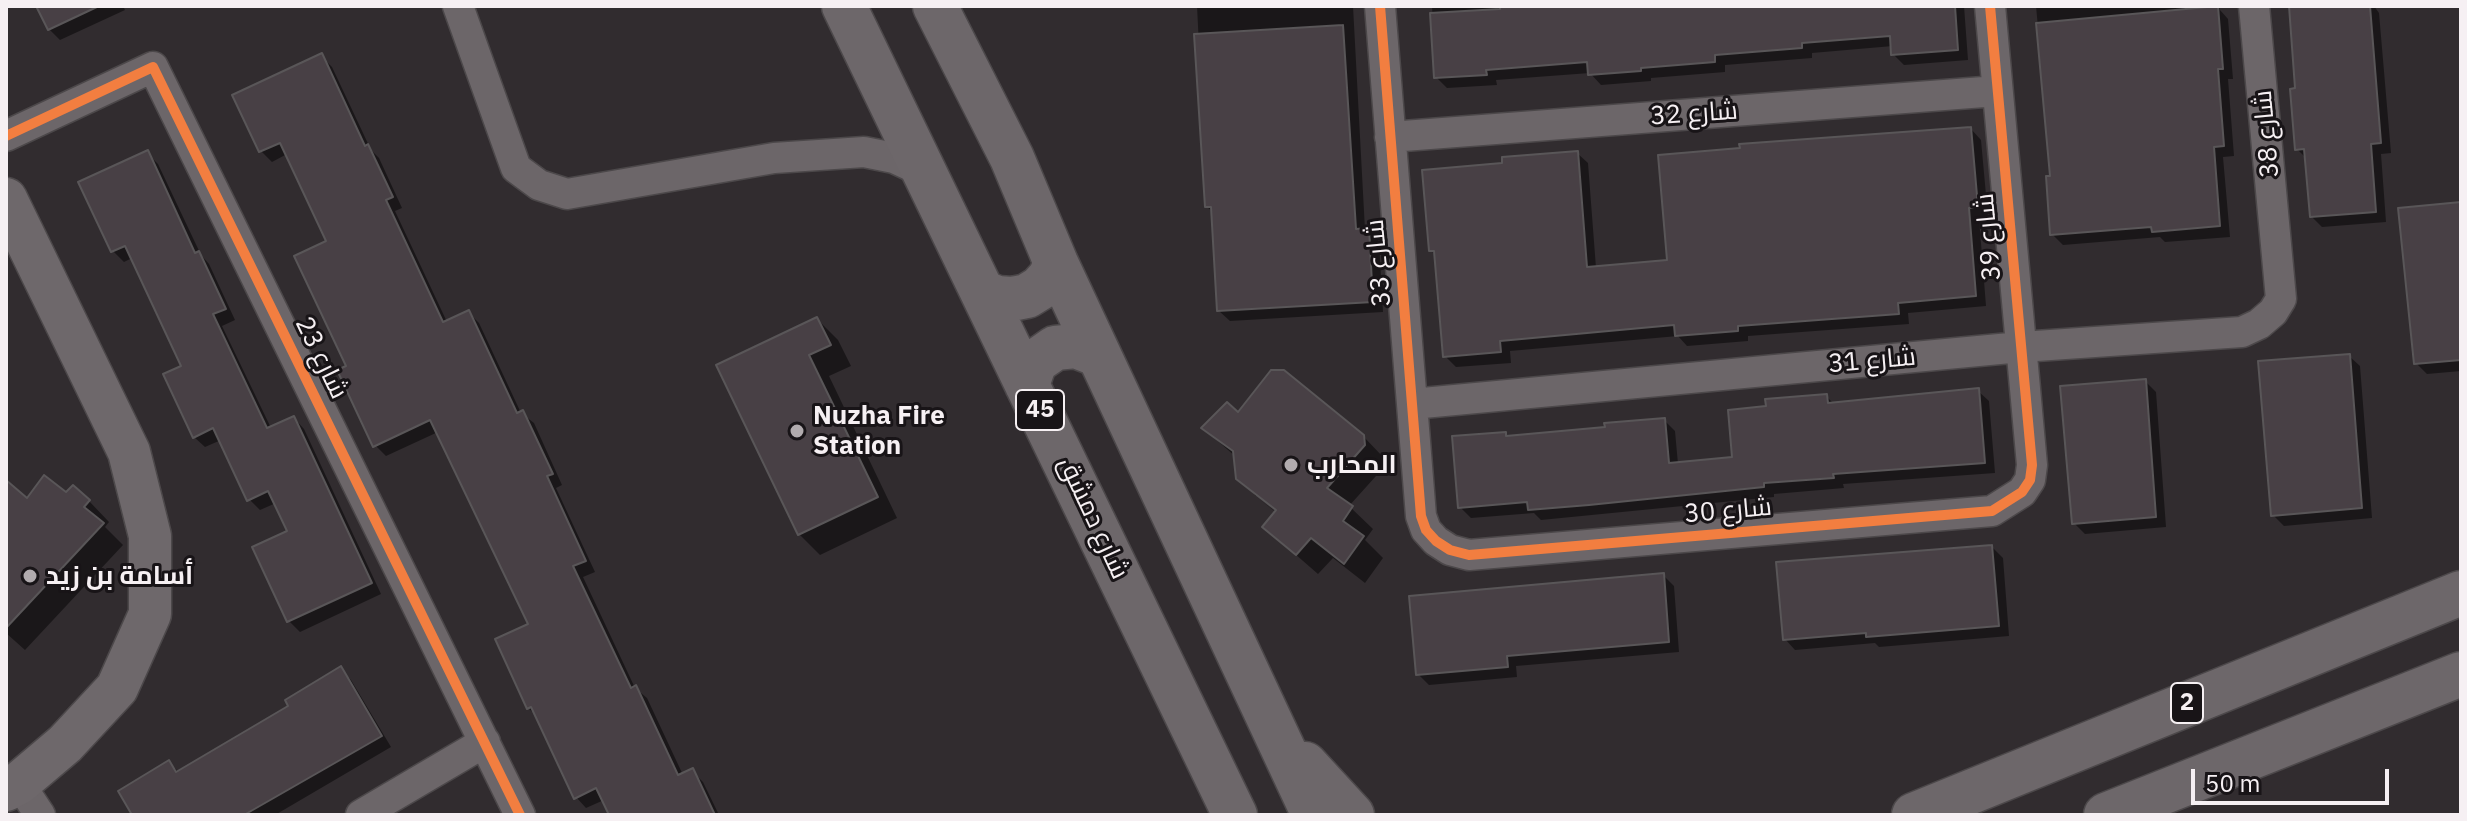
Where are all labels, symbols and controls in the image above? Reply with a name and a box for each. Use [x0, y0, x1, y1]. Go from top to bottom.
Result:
street label: شارع 38 [2248, 89, 2286, 179]
street label: شارع 32 [1649, 95, 1739, 133]
street label: شارع 39 [1970, 192, 2008, 282]
street label: شارع 33 [1360, 218, 1398, 308]
street label: شارع 23 [288, 312, 354, 404]
street label: شارع 31 [1827, 342, 1917, 380]
road number: 45 [1016, 390, 1064, 430]
place label: Nuzha Fire Station [813, 400, 945, 462]
marker: Nuzha Fire Station [788, 422, 806, 440]
place label: المحارب [1307, 449, 1397, 481]
street label: شارع دمشق [1051, 452, 1135, 584]
marker: المحارب [1282, 456, 1300, 474]
street label: شارع 30 [1683, 492, 1773, 530]
place label: أسامة بن زيد [46, 560, 193, 592]
marker: أسامة بن زيد [21, 567, 39, 585]
road number: 2 [2171, 683, 2203, 723]
scale bar [2195, 753, 2393, 803]
text: 50 m [2205, 767, 2260, 799]

